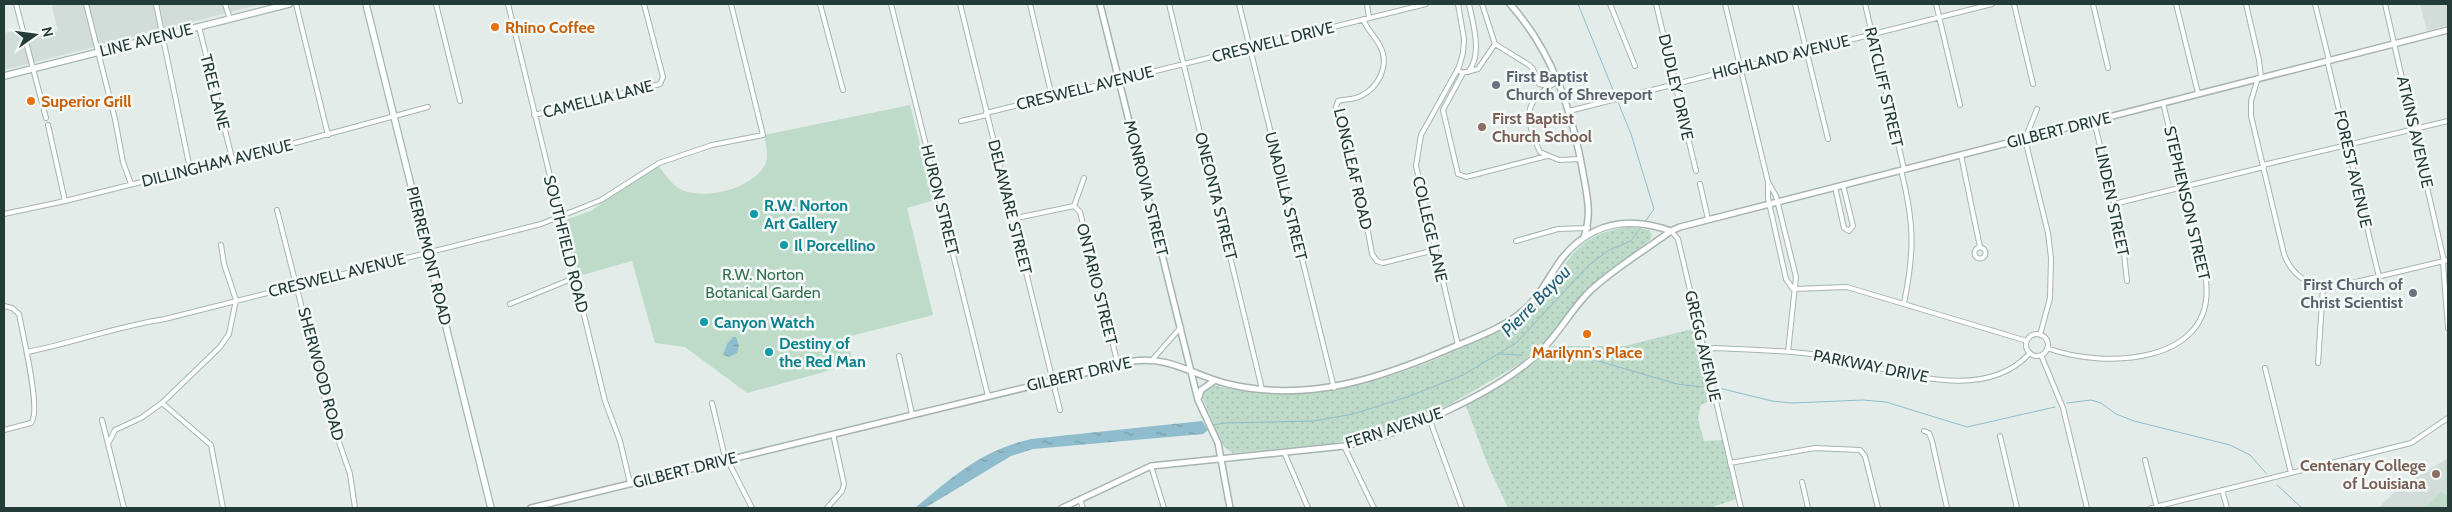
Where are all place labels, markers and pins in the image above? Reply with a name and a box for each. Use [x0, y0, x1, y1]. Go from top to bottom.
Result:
place label: Rhino Coffee [505, 18, 595, 37]
marker: Rhino Coffee [489, 21, 501, 33]
place label: First Baptist Church of Shreveport [1506, 67, 1653, 104]
marker: First Baptist Church of Shreveport [1490, 79, 1502, 91]
place label: Superior Grill [41, 92, 132, 111]
marker: Superior Grill [25, 95, 37, 107]
place label: First Baptist Church School [1492, 109, 1592, 146]
marker: First Baptist Church School [1476, 121, 1488, 133]
place label: R.W. Norton Art Gallery [764, 196, 848, 233]
marker: R.W. Norton Art Gallery [748, 208, 760, 220]
place label: Il Porcellino [794, 236, 875, 255]
marker: Il Porcellino [778, 239, 790, 251]
place label: First Church of Christ Scientist [2300, 275, 2404, 312]
marker: First Church of Christ Scientist [2407, 287, 2419, 299]
place label: Canyon Watch [714, 313, 815, 332]
marker: Canyon Watch [698, 316, 710, 328]
marker: Marilynn's Place [1581, 328, 1593, 340]
place label: Destiny of the Red Man [779, 334, 866, 371]
place label: Marilynn's Place [1532, 343, 1642, 362]
marker: Destiny of the Red Man [763, 346, 775, 358]
place label: Centenary College of Louisiana [2300, 456, 2426, 493]
marker: Centenary College of Louisiana [2430, 468, 2442, 480]

